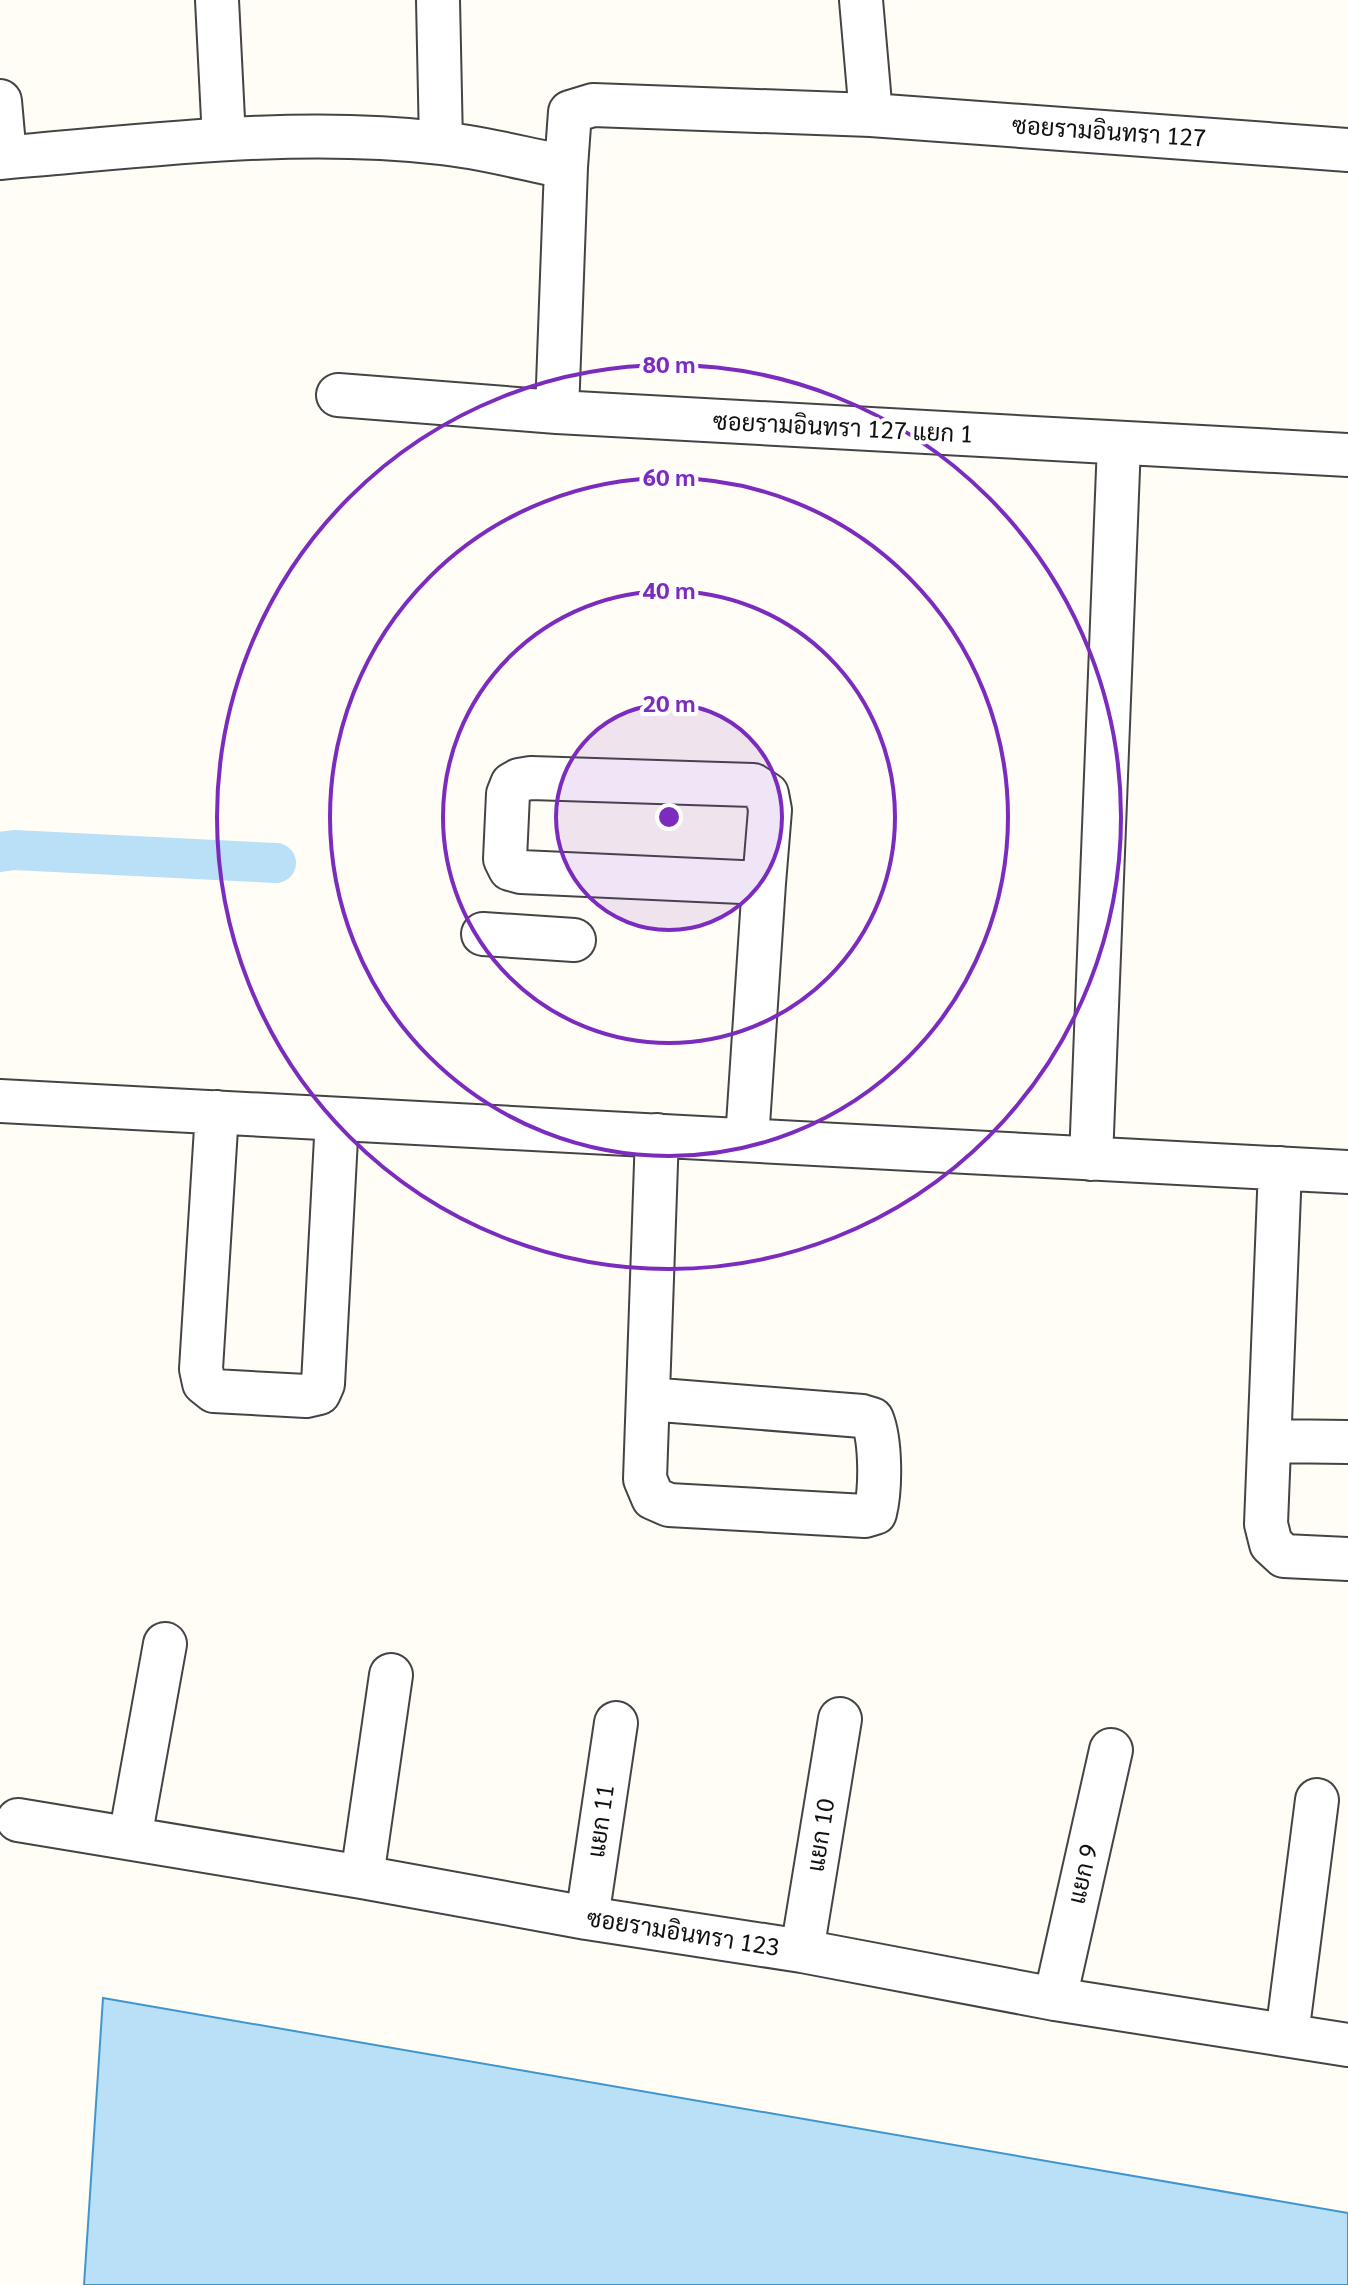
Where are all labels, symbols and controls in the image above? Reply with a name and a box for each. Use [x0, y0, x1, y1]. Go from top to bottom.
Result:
street label: ซอยรามอินทรา 127 [1011, 107, 1207, 153]
text: 80 m [642, 347, 696, 379]
street label: ซอยรามอินทรา 127 แยก 1 [712, 403, 974, 449]
text: 60 m [642, 460, 696, 492]
text: 40 m [642, 573, 696, 605]
text: 20 m [642, 686, 696, 718]
centre of rings [655, 803, 683, 831]
street label: แยก 11 [578, 1782, 620, 1859]
street label: แยก 10 [797, 1796, 841, 1874]
street label: แยก 9 [1059, 1840, 1103, 1907]
street label: ซอยรามอินทรา 123 [585, 1900, 782, 1962]

